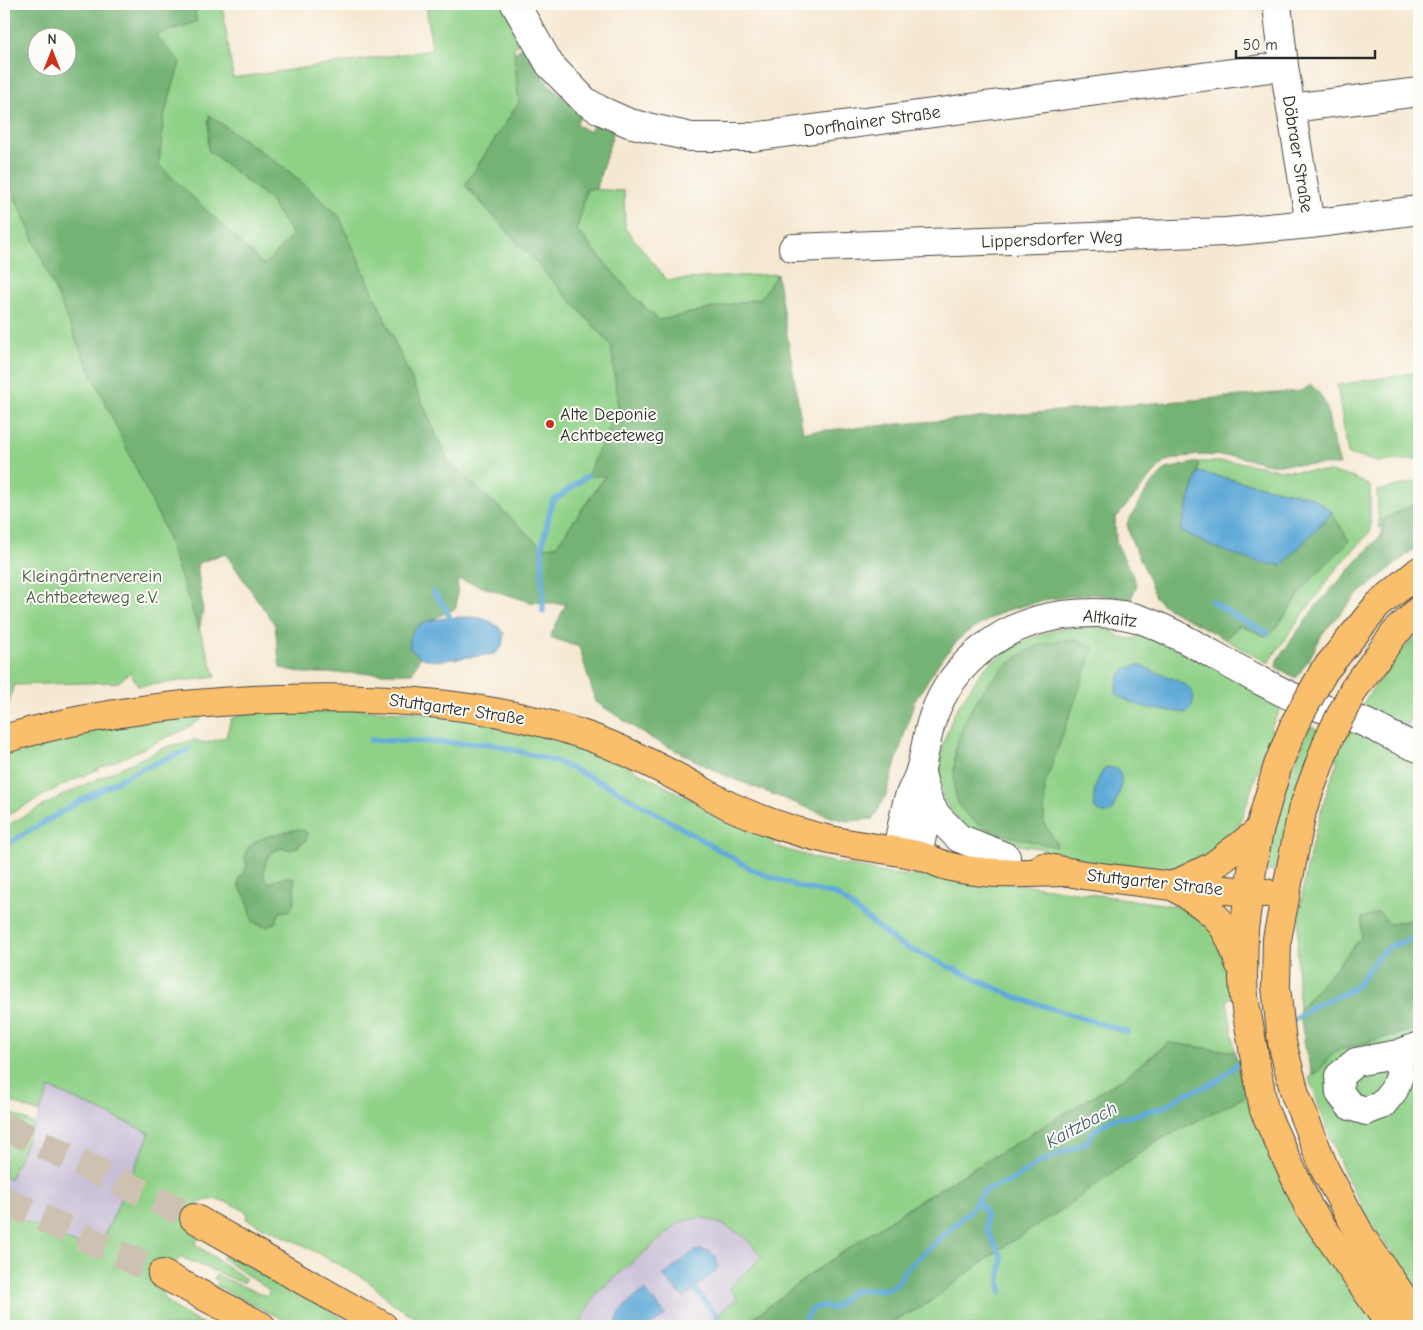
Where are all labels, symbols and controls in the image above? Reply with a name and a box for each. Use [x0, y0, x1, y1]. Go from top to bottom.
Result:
north arrow [28, 28, 78, 78]
scale bar [1236, 28, 1374, 60]
text: N [47, 31, 57, 48]
text: 50 m [1243, 36, 1278, 54]
street label: Döbraer Straße [1278, 94, 1317, 214]
street label: Dorfhainer Straße [802, 102, 942, 141]
street label: Lippersdorfer Weg [981, 227, 1123, 252]
place label: Alte Deponie Achtbeeteweg [560, 404, 664, 446]
marker: Alte Deponie Achtbeeteweg [544, 418, 556, 430]
park label: Kleingärtnerverein Achtbeeteweg e.V. [22, 566, 162, 608]
street label: Altkaitz [1082, 605, 1138, 632]
street label: Stuttgarter Straße [388, 690, 526, 729]
street label: Stuttgarter Straße [1086, 865, 1224, 900]
water label: Kaitzbach [1042, 1097, 1121, 1153]

